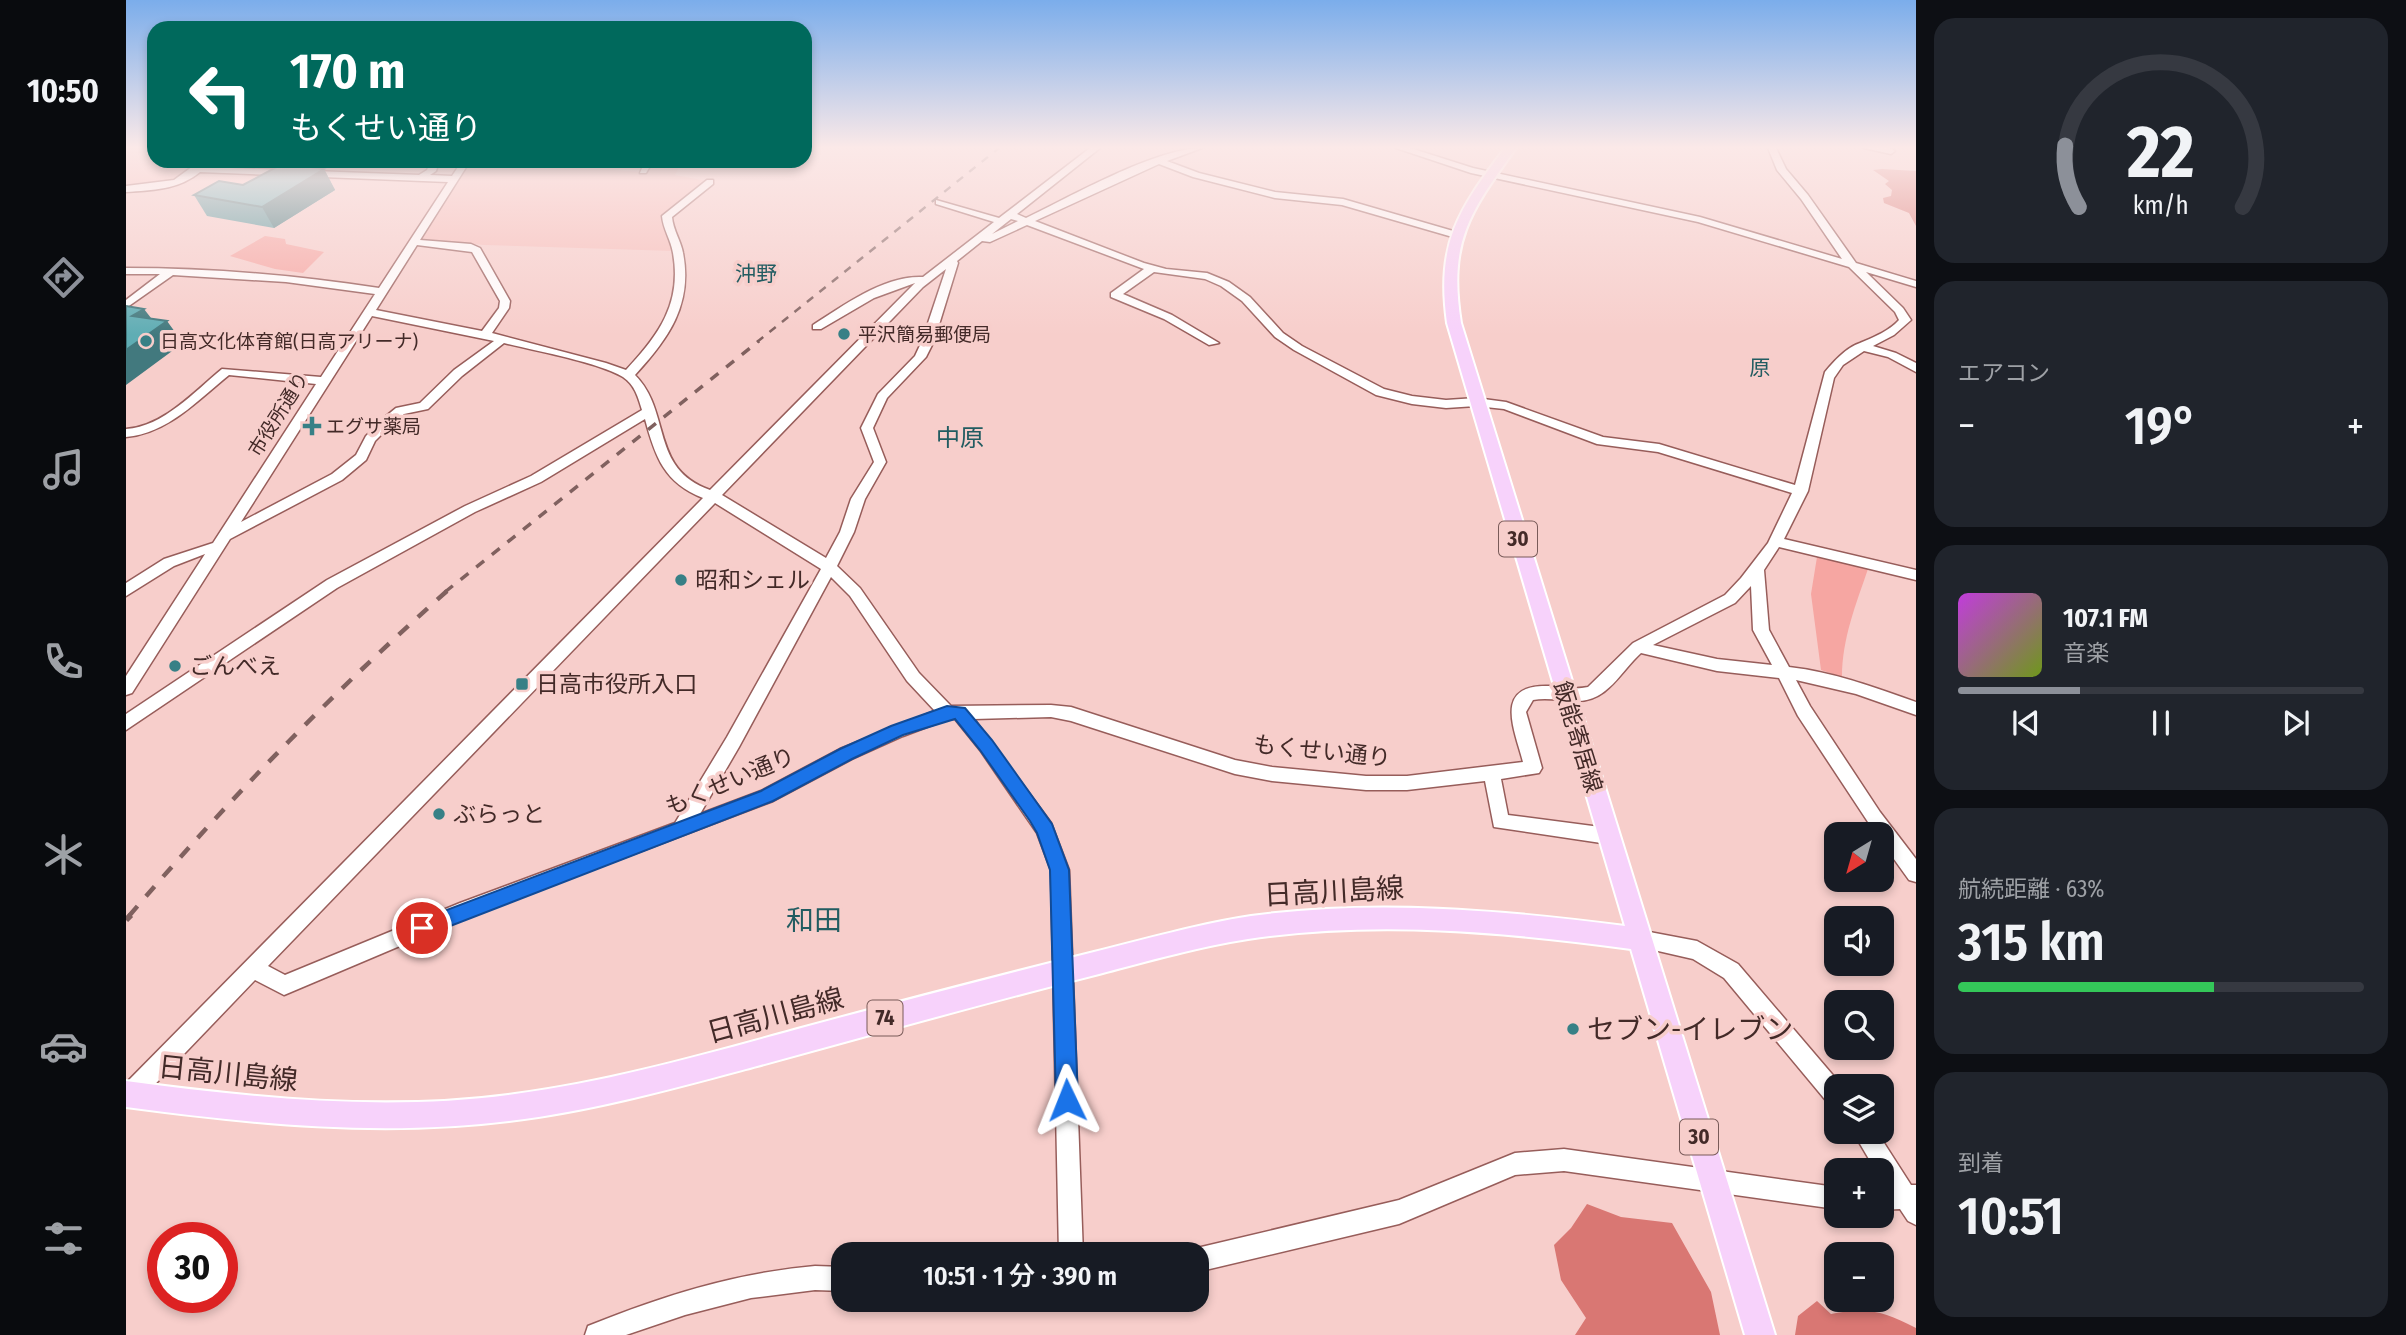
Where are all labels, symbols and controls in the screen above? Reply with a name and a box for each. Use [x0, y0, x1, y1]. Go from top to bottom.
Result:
text: 170 m [290, 42, 406, 101]
icon: left [175, 49, 266, 140]
text: 10:50 [27, 72, 99, 110]
text: もくせい通り [290, 109, 482, 147]
text: 22 [2126, 109, 2195, 196]
text: km/h [2133, 191, 2189, 221]
icon: directions [39, 253, 88, 302]
district label: 沖野 [735, 261, 777, 287]
place label: 平沢簡易郵便局 [858, 323, 991, 346]
marker: 平沢簡易郵便局 [836, 326, 852, 342]
place label: 日高文化体育館(日高アリーナ) [160, 330, 418, 353]
marker: 日高文化体育館(日高アリーナ) [138, 333, 154, 349]
district label: 原 [1750, 355, 1771, 381]
text: エアコン [1958, 359, 2050, 387]
street label: 市役所通り [243, 368, 313, 461]
text: 19° [2125, 395, 2197, 458]
text: − [1958, 403, 1975, 449]
text: + [2347, 403, 2364, 449]
place label: エグサ薬局 [326, 415, 421, 438]
marker: エグサ薬局 [304, 418, 320, 434]
district label: 中原 [936, 424, 984, 452]
icon: music [39, 445, 88, 494]
road number: 30 [1499, 522, 1537, 556]
place label: 昭和シェル [695, 566, 810, 594]
marker: 昭和シェル [673, 572, 689, 588]
text: 107.1 FM [2063, 603, 2148, 634]
icon: phone [39, 637, 88, 686]
text: 音楽 [2063, 639, 2109, 667]
place label: ごんべえ [189, 652, 281, 680]
marker: ごんべえ [167, 658, 183, 674]
place label: 日高市役所入口 [536, 670, 697, 698]
marker: 日高市役所入口 [514, 676, 530, 692]
street label: 飯能寄居線 [1548, 678, 1608, 796]
icon: previous [2007, 704, 2045, 742]
icon: pause [2142, 704, 2180, 742]
icon: next [2277, 704, 2315, 742]
street label: もくせい通り [1252, 730, 1392, 772]
street label: もくせい通り [661, 741, 799, 821]
place label: ぶらっと [453, 800, 545, 828]
marker: ぶらっと [431, 806, 447, 822]
north arrow [1824, 822, 1894, 892]
map controls [1824, 822, 1894, 1312]
icon: climate [39, 830, 88, 879]
street label: 日高川島線 [1263, 871, 1405, 912]
text: 航続距離 · 63% [1958, 875, 2105, 903]
pin [392, 898, 452, 958]
district label: 和田 [786, 904, 842, 937]
button: sound [1824, 906, 1894, 976]
icon: arrive [403, 909, 441, 947]
text: 315 km [1958, 911, 2105, 974]
street label: 日高川島線 [703, 981, 847, 1050]
button: search [1824, 990, 1894, 1060]
road number: 74 [868, 1000, 902, 1036]
place label: セブン-イレブン [1587, 1013, 1793, 1046]
marker: セブン-イレブン [1565, 1021, 1581, 1037]
icon: car [39, 1022, 88, 1071]
street label: 日高川島線 [157, 1050, 299, 1097]
position arrow [1030, 1063, 1104, 1137]
button: layers [1824, 1074, 1894, 1144]
road number: 30 [1680, 1120, 1718, 1154]
text: 到着 [1958, 1149, 2004, 1177]
button: + [1824, 1158, 1894, 1228]
text: 10:51 [1958, 1185, 2064, 1248]
icon: filters [39, 1214, 88, 1263]
speed limit sign: 30 [147, 1222, 238, 1313]
button: − [1824, 1242, 1894, 1312]
text: 10:51 · 1 分 · 390 m [923, 1261, 1117, 1292]

